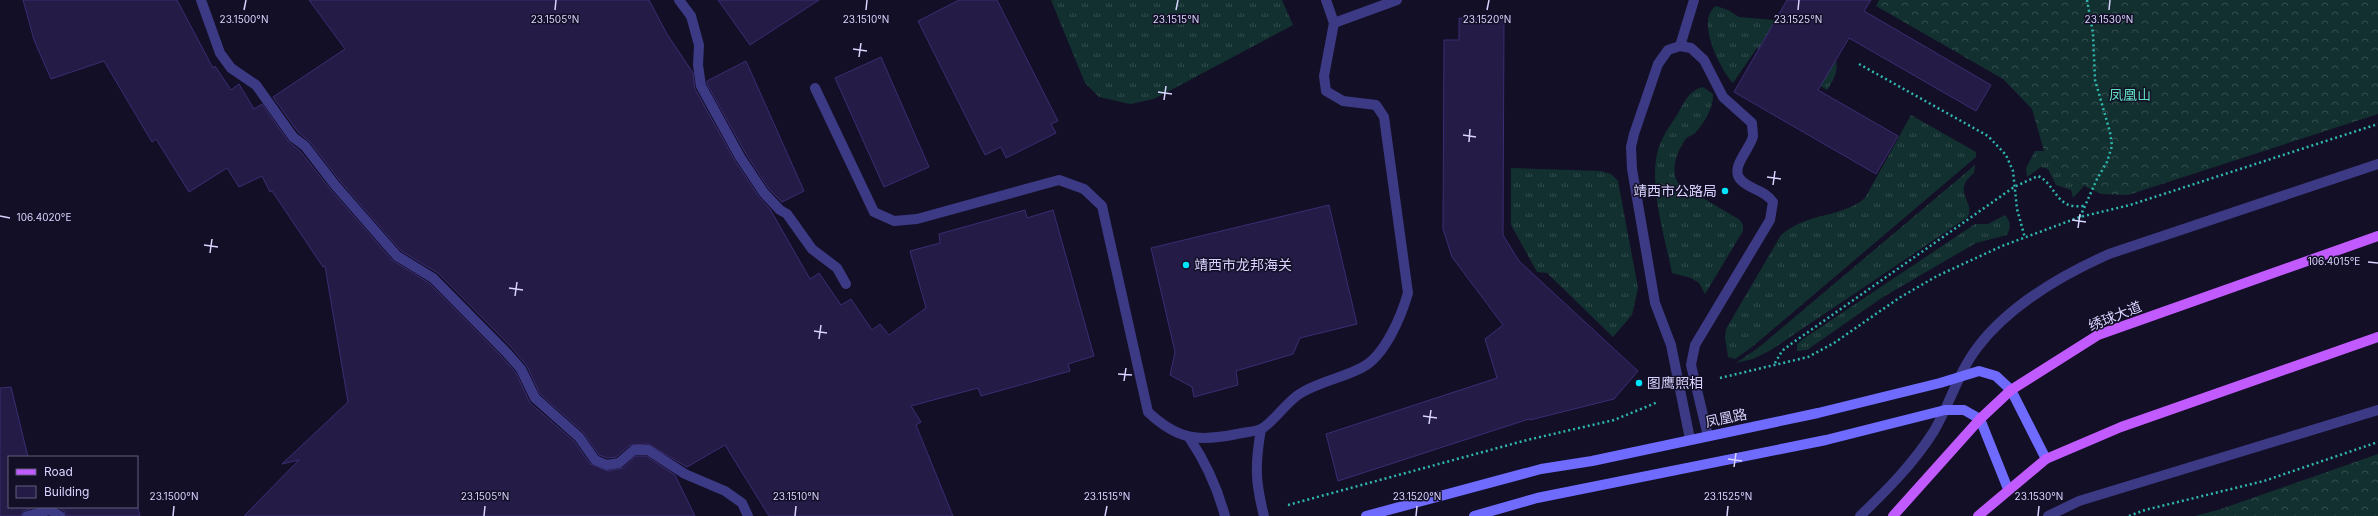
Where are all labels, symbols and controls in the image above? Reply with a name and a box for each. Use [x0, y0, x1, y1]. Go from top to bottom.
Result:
text: 23.1500°N [220, 13, 268, 25]
text: 23.1505°N [531, 13, 579, 25]
text: 23.1510°N [843, 13, 889, 25]
text: 23.1515°N [1153, 13, 1199, 25]
text: 23.1520°N [1463, 13, 1511, 25]
text: 23.1525°N [1774, 13, 1822, 25]
text: 23.1530°N [2085, 13, 2133, 25]
park label: 凤凰山 [2109, 86, 2151, 103]
place label: 靖西市公路局 [1633, 182, 1717, 199]
marker: 靖西市公路局 [1720, 186, 1730, 196]
text: 106.4020°E [17, 211, 71, 223]
text: 106.4015°E [2308, 255, 2360, 267]
place label: 靖西市龙邦海关 [1194, 256, 1292, 273]
marker: 靖西市龙邦海关 [1181, 260, 1191, 270]
street label: 绣球大道 [2086, 297, 2144, 334]
place label: 图鹰照相 [1647, 374, 1703, 391]
marker: 图鹰照相 [1634, 378, 1644, 388]
street label: 凤凰路 [1704, 405, 1748, 430]
legend [8, 456, 138, 508]
text: Road [44, 464, 73, 479]
text: Building [44, 484, 89, 499]
text: 23.1500°N [150, 490, 198, 502]
text: 23.1505°N [461, 490, 509, 502]
text: 23.1510°N [773, 490, 819, 502]
text: 23.1515°N [1084, 490, 1130, 502]
text: 23.1520°N [1393, 490, 1441, 502]
text: 23.1525°N [1704, 490, 1752, 502]
text: 23.1530°N [2015, 490, 2063, 502]

